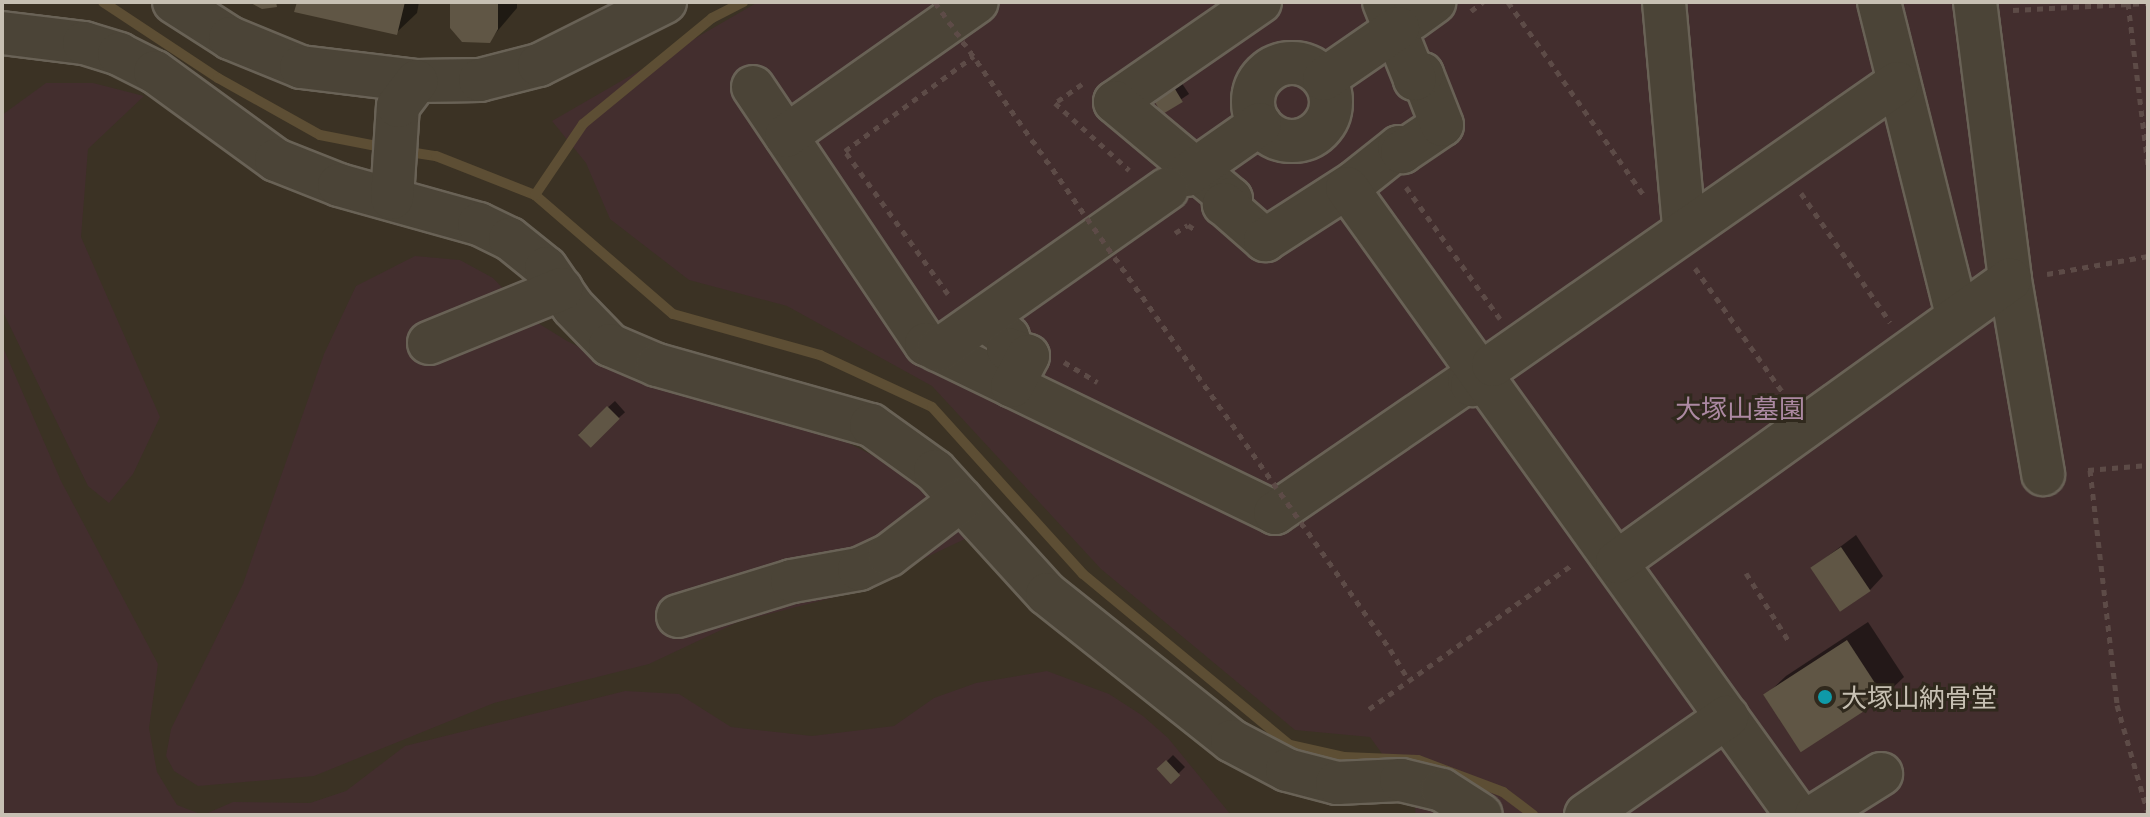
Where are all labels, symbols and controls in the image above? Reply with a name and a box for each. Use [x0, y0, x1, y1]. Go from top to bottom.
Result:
park label: 大塚山墓園 [1675, 392, 1805, 424]
place label: 大塚山納骨堂 [1841, 681, 1997, 713]
marker: 大塚山納骨堂 [1816, 688, 1834, 706]

